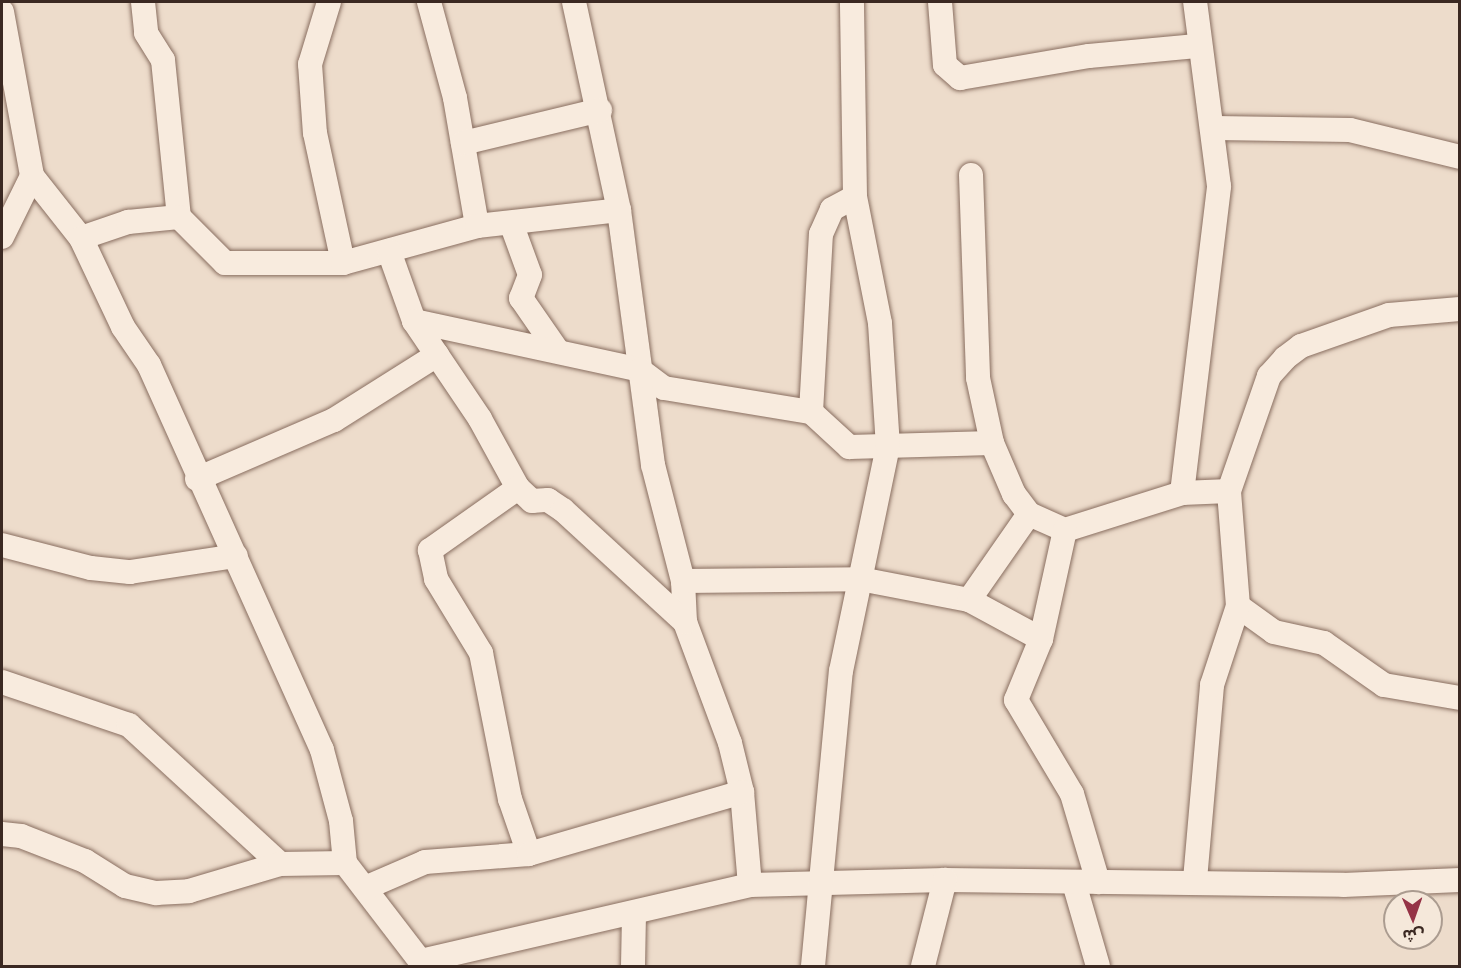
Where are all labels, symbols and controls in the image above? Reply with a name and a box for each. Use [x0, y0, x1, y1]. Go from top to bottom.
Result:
north arrow [1383, 890, 1443, 950]
text: ش [1402, 926, 1425, 946]

